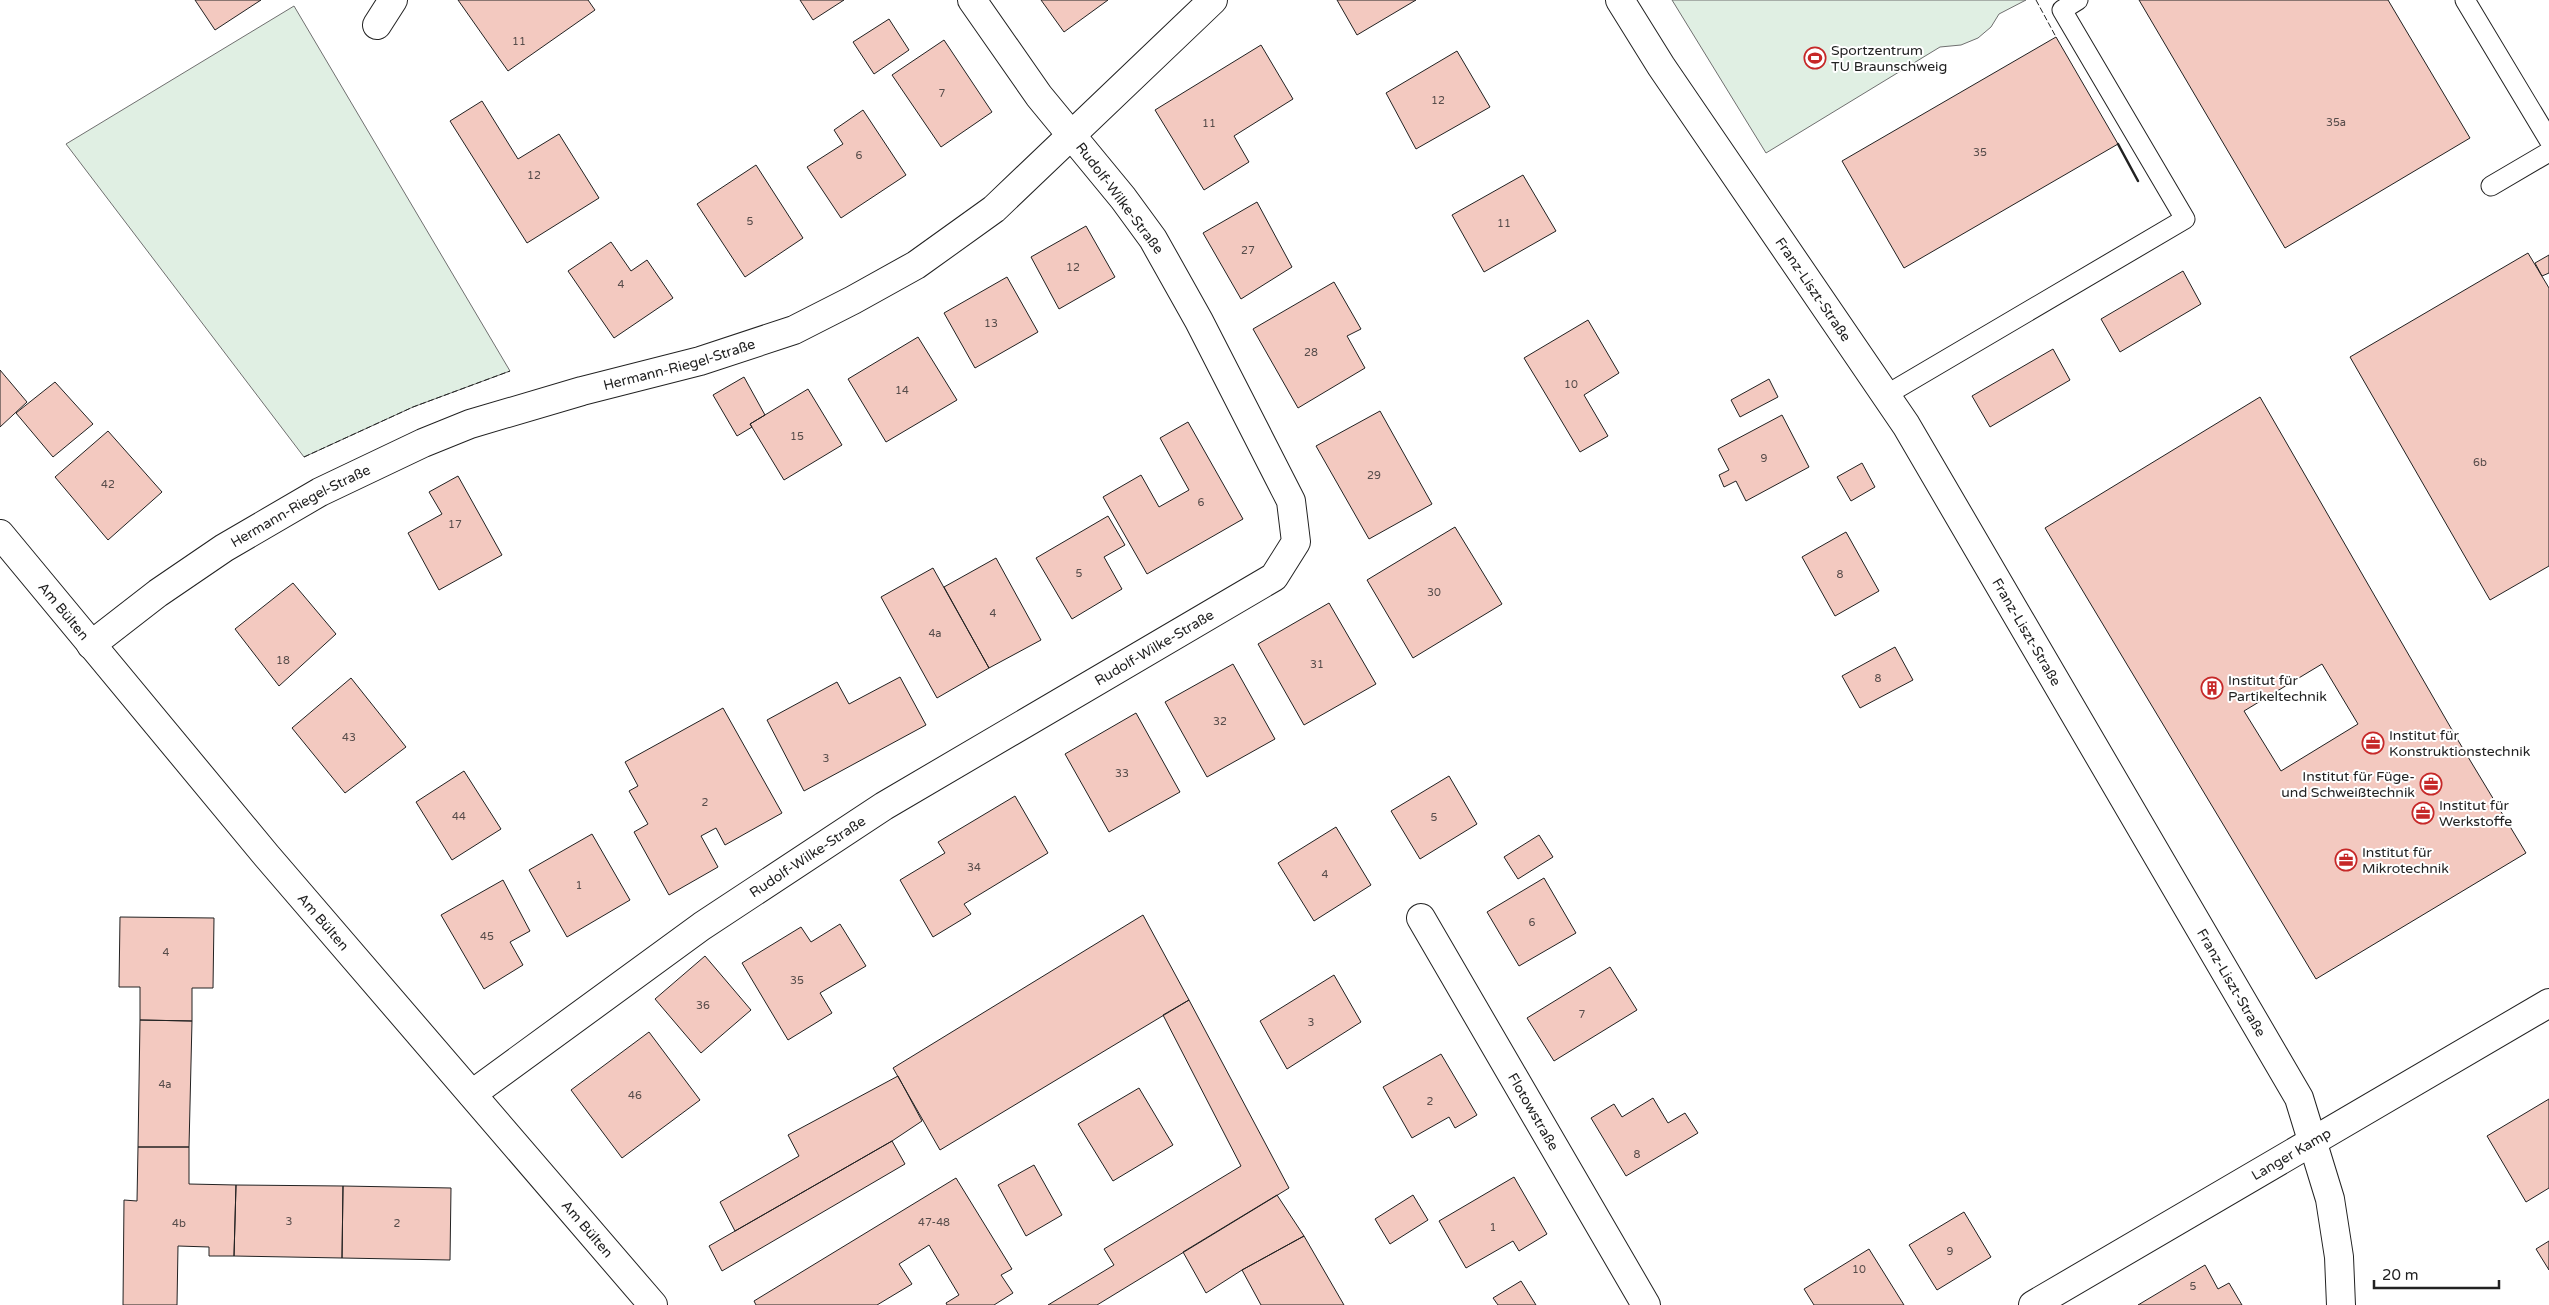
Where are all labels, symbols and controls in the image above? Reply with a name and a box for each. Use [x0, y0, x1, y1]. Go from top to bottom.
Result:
house number: 11 [512, 35, 526, 48]
place label: Sportzentrum TU Braunschweig [1831, 42, 1947, 75]
sports icon: Sportzentrum TU Braunschweig [1803, 46, 1827, 70]
house number: 7 [939, 87, 946, 100]
house number: 12 [1431, 94, 1445, 107]
house number: 35a [2326, 116, 2346, 129]
house number: 11 [1202, 117, 1216, 130]
street label: Rudolf-Wilke-Straße [1072, 139, 1167, 257]
house number: 35 [1973, 146, 1987, 159]
house number: 6 [856, 149, 863, 162]
house number: 12 [527, 169, 541, 182]
house number: 5 [747, 215, 754, 228]
house number: 11 [1497, 217, 1511, 230]
street label: Franz-Liszt-Straße [1772, 234, 1854, 345]
house number: 27 [1241, 244, 1255, 257]
house number: 12 [1066, 261, 1080, 274]
house number: 4 [618, 278, 625, 291]
house number: 13 [984, 317, 998, 330]
street label: Hermann-Riegel-Straße [602, 335, 757, 394]
house number: 28 [1304, 346, 1318, 359]
house number: 10 [1564, 378, 1578, 391]
house number: 14 [895, 384, 909, 397]
house number: 15 [790, 430, 804, 443]
house number: 9 [1761, 452, 1768, 465]
house number: 6b [2473, 456, 2487, 469]
street label: Hermann-Riegel-Straße [228, 461, 373, 551]
house number: 29 [1367, 469, 1381, 482]
house number: 42 [101, 478, 115, 491]
house number: 6 [1198, 496, 1205, 509]
house number: 17 [448, 518, 462, 531]
house number: 5 [1076, 567, 1083, 580]
house number: 8 [1837, 568, 1844, 581]
street label: Franz-Liszt-Straße [1988, 575, 2065, 689]
street label: Am Bülten [34, 579, 92, 644]
house number: 30 [1427, 586, 1441, 599]
street label: Rudolf-Wilke-Straße [1092, 606, 1217, 689]
house number: 4 [990, 607, 997, 620]
house number: 4a [928, 627, 942, 640]
house number: 18 [276, 654, 290, 667]
house number: 31 [1310, 658, 1324, 671]
house number: 8 [1875, 672, 1882, 685]
place label: Institut für Partikeltechnik [2228, 672, 2327, 705]
building icon: Institut für Partikeltechnik [2200, 676, 2224, 700]
house number: 32 [1213, 715, 1227, 728]
place label: Institut für Konstruktionstechnik [2389, 727, 2531, 760]
house number: 43 [342, 731, 356, 744]
office icon: Institut für Konstruktionstechnik [2361, 731, 2385, 755]
house number: 3 [823, 752, 830, 765]
house number: 33 [1115, 767, 1129, 780]
place label: Institut für Füge- und Schweißtechnik [2281, 768, 2415, 801]
office icon: Institut für Füge- und Schweißtechnik [2419, 772, 2443, 796]
house number: 2 [702, 796, 709, 809]
place label: Institut für Werkstoffe [2439, 797, 2512, 830]
office icon: Institut für Werkstoffe [2411, 801, 2435, 825]
house number: 44 [452, 810, 466, 823]
house number: 5 [1431, 811, 1438, 824]
street label: Rudolf-Wilke-Straße [746, 813, 869, 901]
place label: Institut für Mikrotechnik [2362, 844, 2449, 877]
office icon: Institut für Mikrotechnik [2334, 848, 2358, 872]
house number: 34 [967, 861, 981, 874]
house number: 4 [1322, 868, 1329, 881]
house number: 1 [576, 879, 582, 892]
street label: Am Bülten [294, 890, 352, 954]
house number: 6 [1529, 916, 1536, 929]
street label: Franz-Liszt-Straße [2193, 926, 2269, 1040]
house number: 45 [480, 930, 494, 943]
house number: 4 [163, 946, 170, 959]
house number: 35 [790, 974, 804, 987]
house number: 36 [696, 999, 710, 1012]
house number: 7 [1579, 1008, 1586, 1021]
house number: 3 [1308, 1016, 1315, 1029]
street label: Flotowstraße [1504, 1070, 1562, 1154]
house number: 4a [158, 1078, 172, 1091]
house number: 46 [628, 1089, 642, 1102]
house number: 2 [1427, 1095, 1434, 1108]
street label: Langer Kamp [2248, 1124, 2334, 1184]
house number: 8 [1634, 1148, 1641, 1161]
street label: Am Bülten [558, 1197, 616, 1261]
house number: 3 [286, 1215, 293, 1228]
house number: 47-48 [918, 1216, 950, 1229]
house number: 4b [172, 1217, 186, 1230]
house number: 2 [394, 1217, 401, 1230]
house number: 1 [1490, 1221, 1496, 1234]
house number: 9 [1947, 1245, 1954, 1258]
scale bar [2374, 1258, 2499, 1290]
house number: 10 [1852, 1263, 1866, 1276]
text: 20 m [2382, 1266, 2419, 1284]
house number: 5 [2190, 1280, 2197, 1293]

